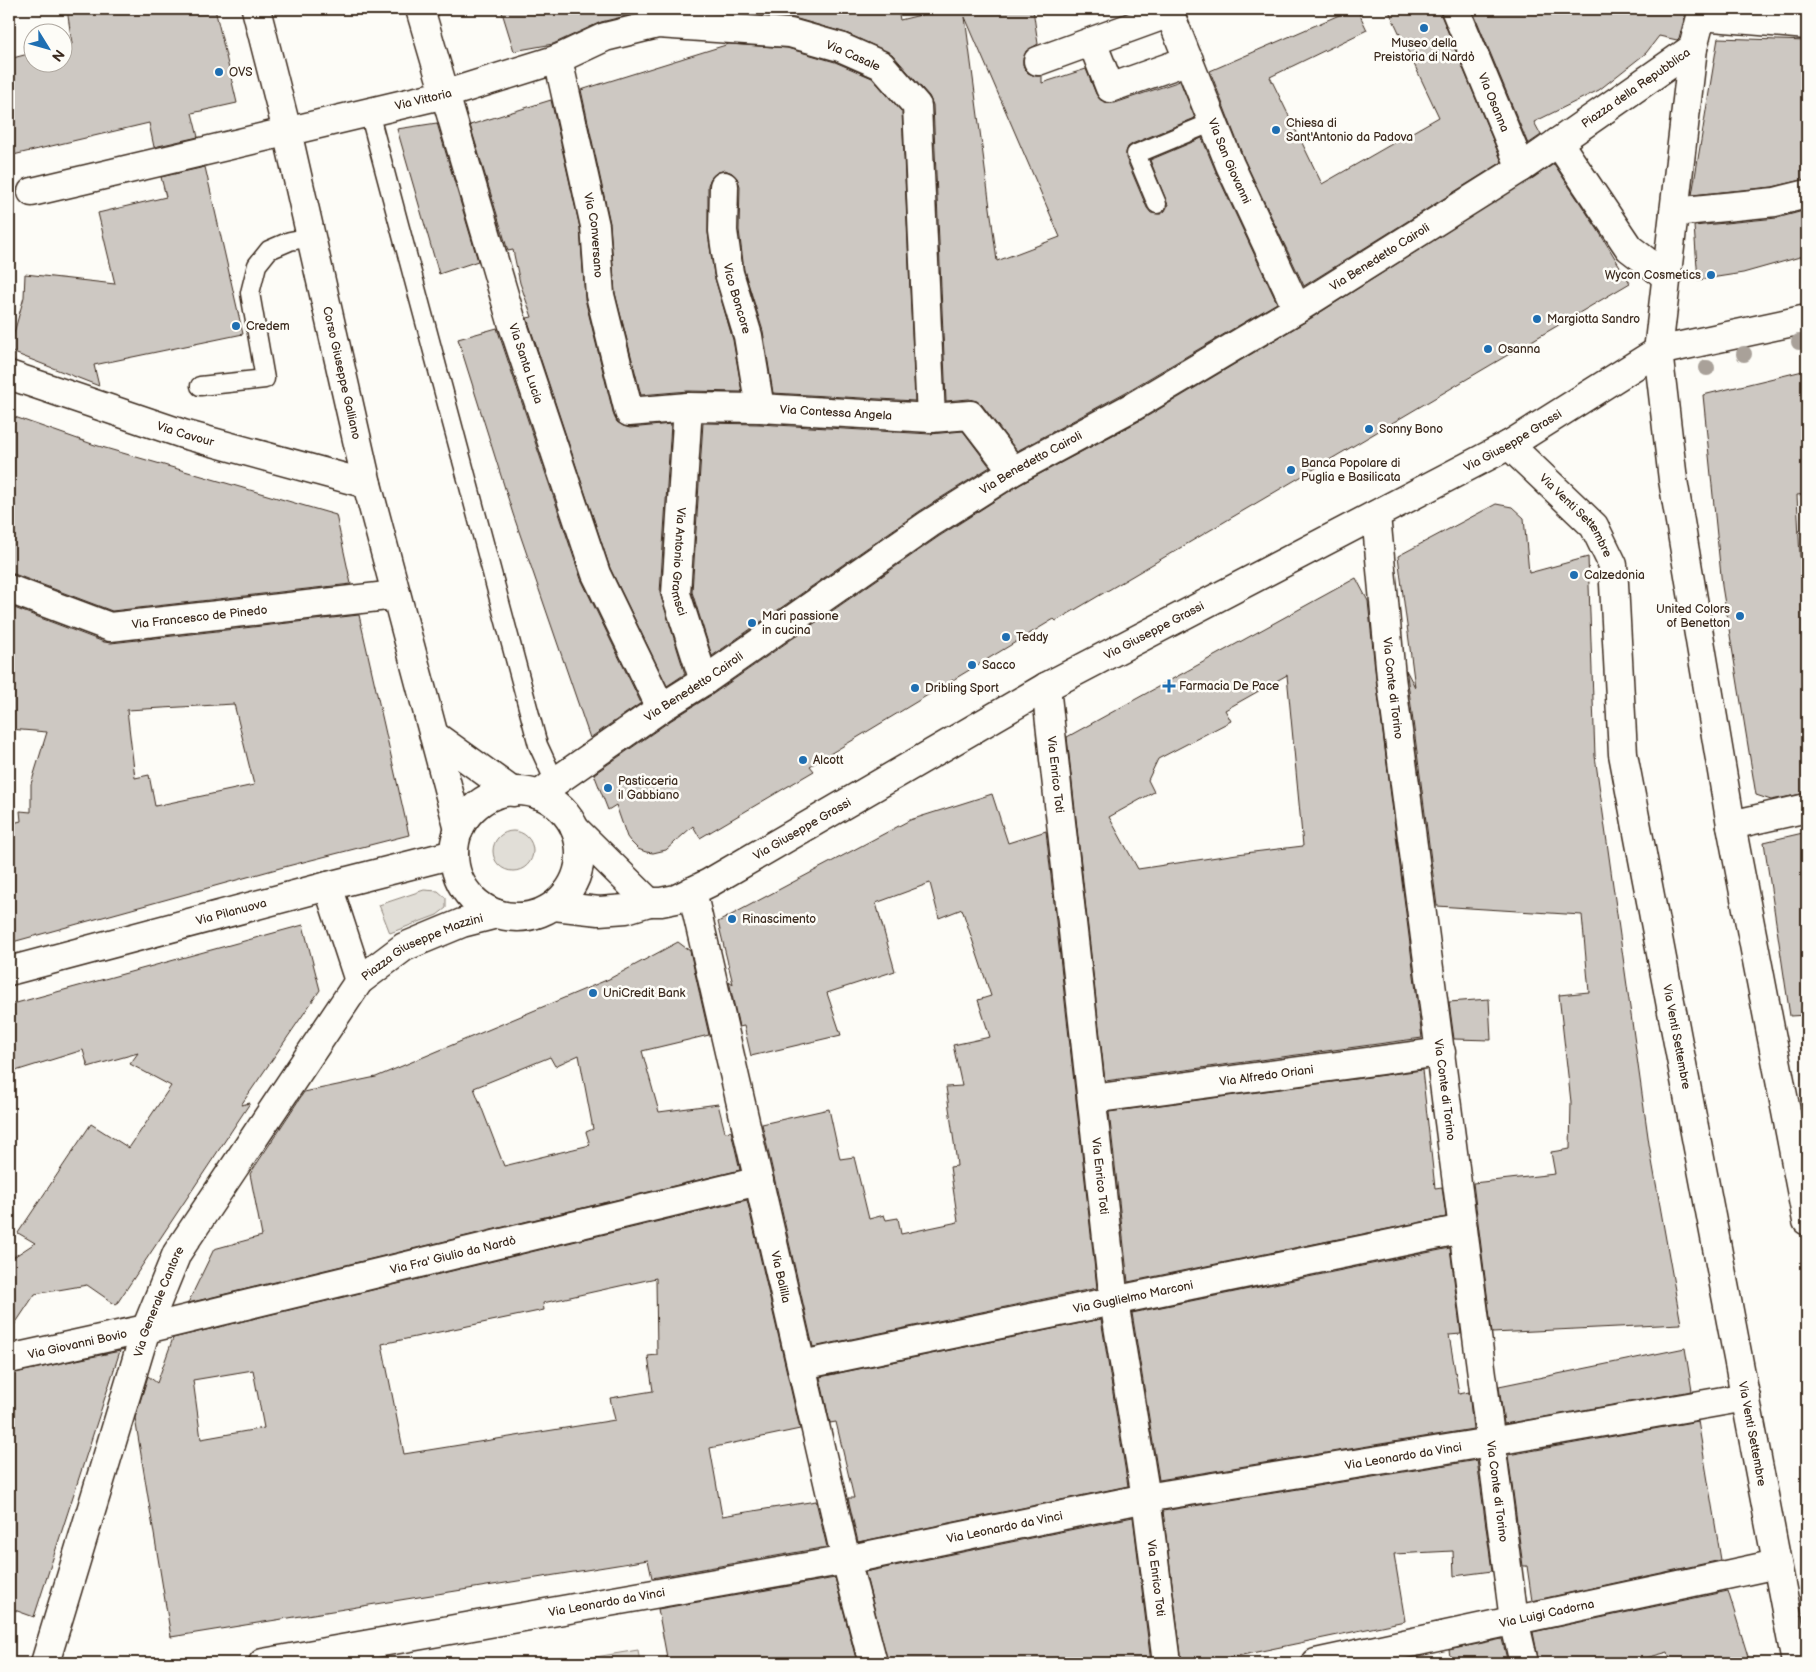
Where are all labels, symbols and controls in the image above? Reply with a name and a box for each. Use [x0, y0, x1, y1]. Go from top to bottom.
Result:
north arrow [22, 22, 72, 72]
marker: Museo della Preistoria di Nardò [1418, 22, 1430, 34]
place label: Museo della Preistoria di Nardò [1373, 36, 1475, 65]
street label: Via Casale [823, 37, 883, 75]
street label: Piazza della Repubblica [1578, 45, 1693, 131]
text: N [48, 46, 68, 65]
place label: OVS [229, 65, 253, 80]
marker: OVS [213, 66, 225, 78]
street label: Via Osanna [1475, 71, 1513, 134]
street label: Via Vittoria [393, 85, 454, 113]
street label: Via San Giovanni [1205, 116, 1255, 206]
place label: Chiesa di Sant'Antonio da Padova [1286, 116, 1413, 145]
marker: Chiesa di Sant'Antonio da Padova [1270, 124, 1282, 136]
street label: Via Conversano [580, 191, 606, 278]
street label: Via Benedetto Cairoli [1327, 220, 1433, 294]
street label: Vico Boncore [720, 262, 754, 336]
place label: Wycon Cosmetics [1605, 268, 1701, 283]
marker: Wycon Cosmetics [1705, 269, 1717, 281]
street label: Corso Giuseppe Galliano [319, 305, 364, 441]
place label: Margiotta Sandro [1547, 312, 1640, 327]
marker: Margiotta Sandro [1531, 313, 1543, 325]
place label: Credem [246, 319, 290, 334]
marker: Credem [230, 320, 242, 332]
street label: Via Santa Lucia [505, 321, 546, 406]
place label: Osanna [1498, 342, 1540, 357]
marker: Osanna [1482, 343, 1494, 355]
street label: Via Contessa Angela [779, 402, 893, 423]
street label: Via Giuseppe Grassi [1461, 406, 1565, 475]
street label: Via Cavour [155, 418, 216, 450]
place label: Sonny Bono [1379, 422, 1443, 437]
marker: Sonny Bono [1363, 423, 1375, 435]
street label: Via Benedetto Cairoli [977, 428, 1085, 498]
place label: Banca Popolare di Puglia e Basilicata [1301, 456, 1401, 485]
marker: Banca Popolare di Puglia e Basilicata [1285, 464, 1297, 476]
street label: Via Venti Settembre [1536, 470, 1616, 560]
street label: Via Antonio Gramsci [668, 507, 690, 618]
place label: Calzedonia [1584, 568, 1645, 583]
marker: Calzedonia [1568, 569, 1580, 581]
street label: Via Giuseppe Grassi [1101, 598, 1207, 663]
street label: Via Francesco de Pinedo [131, 602, 268, 632]
place label: United Colors of Benetton [1656, 602, 1730, 631]
place label: Mari passione in cucina [762, 609, 839, 638]
marker: United Colors of Benetton [1734, 610, 1746, 622]
marker: Mari passione in cucina [746, 617, 758, 629]
place label: Teddy [1016, 630, 1049, 645]
marker: Teddy [1000, 631, 1012, 643]
street label: Via Conte di Torino [1380, 637, 1407, 740]
street label: Via Benedetto Cairoli [642, 648, 746, 725]
place label: Sacco [982, 658, 1016, 673]
marker: Sacco [966, 659, 978, 671]
place label: Farmacia De Pace [1179, 679, 1279, 694]
marker: Farmacia De Pace [1163, 680, 1175, 692]
place label: Dribling Sport [925, 681, 999, 696]
marker: Dribling Sport [909, 682, 921, 694]
street label: Via Enrico Toti [1044, 735, 1067, 814]
place label: Alcott [813, 753, 844, 768]
marker: Alcott [797, 754, 809, 766]
place label: Pasticceria il Gabbiano [618, 774, 679, 803]
marker: Pasticceria il Gabbiano [602, 782, 614, 794]
street label: Via Giuseppe Grassi [750, 794, 854, 863]
street label: Via Pilanuova [194, 895, 268, 928]
street label: Piazza Giuseppe Mazzini [358, 910, 485, 984]
place label: Rinascimento [742, 912, 816, 927]
marker: Rinascimento [726, 913, 738, 925]
street label: Via Venti Settembre [1660, 983, 1694, 1091]
place label: UniCredit Bank [603, 986, 685, 1001]
marker: UniCredit Bank [587, 987, 599, 999]
street label: Via Conte di Torino [1431, 1038, 1459, 1142]
street label: Via Alfredo Oriani [1218, 1062, 1315, 1089]
street label: Via Enrico Toti [1088, 1137, 1112, 1215]
street label: Via Fra' Giulio da Nardò [389, 1232, 518, 1277]
street label: Via Generale Cantore [130, 1243, 187, 1359]
street label: Via Balilla [768, 1249, 794, 1305]
street label: Via Guglielmo Marconi [1072, 1277, 1195, 1317]
street label: Via Giovanni Bovio [26, 1326, 129, 1362]
street label: Via Venti Settembre [1735, 1380, 1770, 1487]
street label: Via Leonardo da Vinci [1344, 1439, 1463, 1473]
street label: Via Conte di Torino [1483, 1440, 1511, 1543]
street label: Via Leonardo da Vinci [945, 1508, 1064, 1547]
street label: Via Enrico Toti [1144, 1539, 1169, 1618]
street label: Via Leonardo da Vinci [547, 1585, 666, 1620]
street label: Via Luigi Cadorna [1498, 1596, 1596, 1631]

